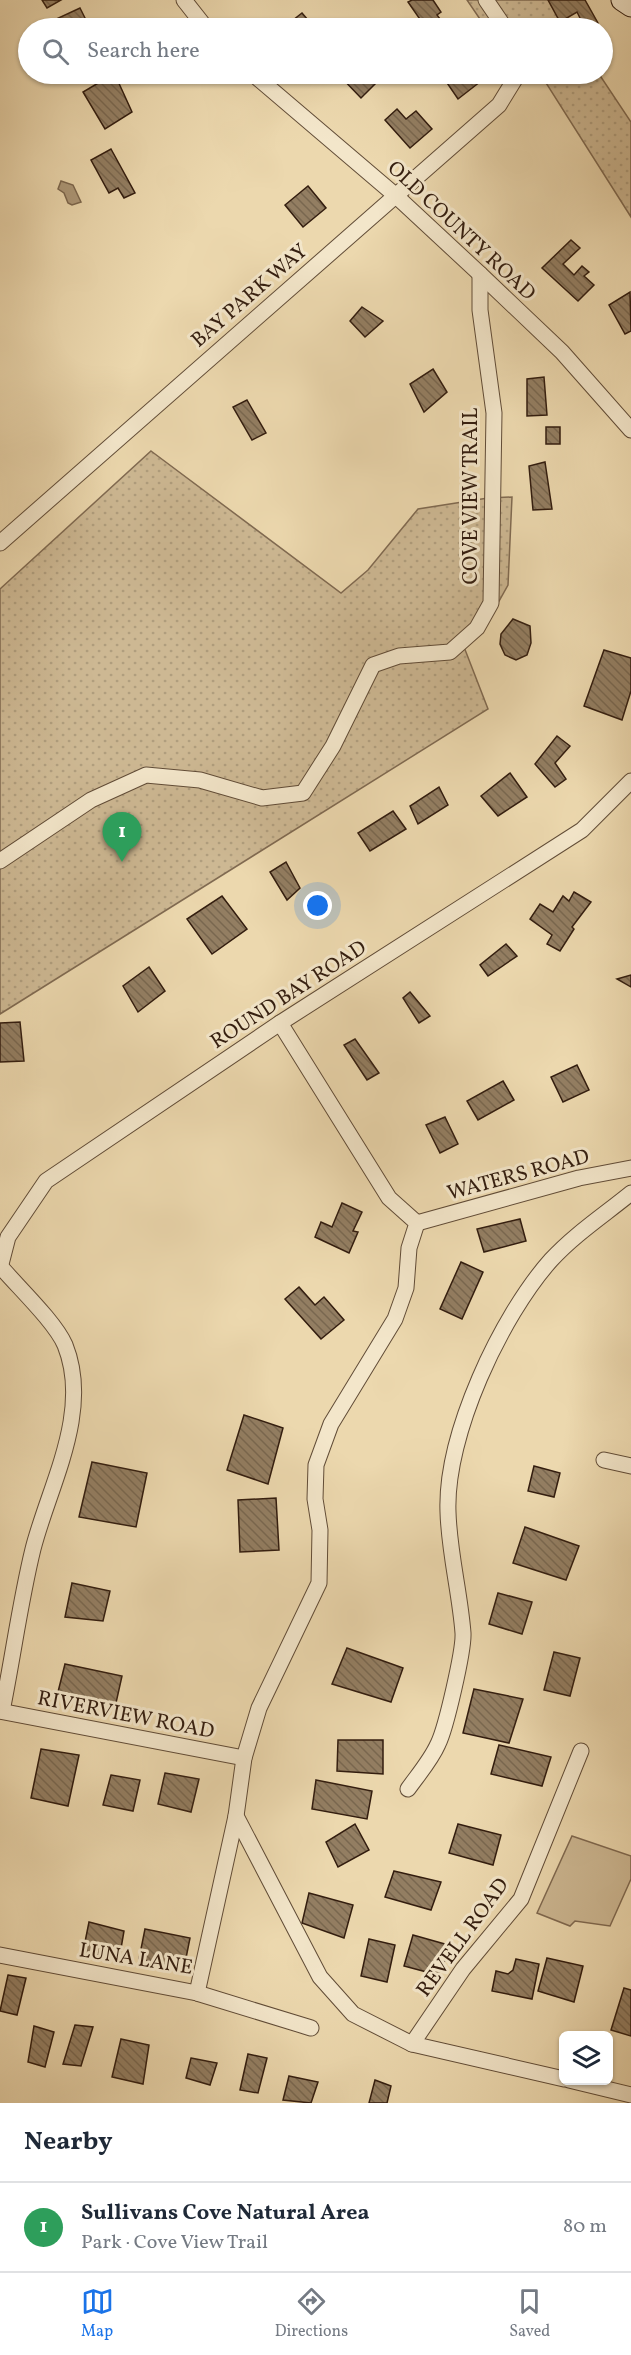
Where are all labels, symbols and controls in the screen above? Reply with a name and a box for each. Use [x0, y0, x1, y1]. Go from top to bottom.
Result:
search box [18, 18, 613, 84]
icon: search [39, 35, 72, 68]
text: Search here [87, 36, 200, 67]
street label: OLD COUNTY ROAD [380, 154, 542, 308]
street label: BAY PARK WAY [185, 237, 315, 355]
street label: COVE VIEW TRAIL [457, 407, 486, 584]
pin: 1 [102, 812, 142, 862]
your location [303, 891, 332, 920]
street label: ROUND BAY ROAD [205, 934, 373, 1057]
street label: WATERS ROAD [444, 1143, 593, 1208]
street label: RIVERVIEW ROAD [35, 1684, 217, 1747]
street label: REVELL ROAD [410, 1872, 516, 2003]
street label: LUNA LANE [77, 1936, 195, 1983]
map controls [559, 2031, 613, 2085]
button: layers [559, 2031, 613, 2085]
text: Nearby [24, 2124, 113, 2160]
text: Sullivans Cove Natural Area [81, 2198, 369, 2229]
text: 1 [39, 2213, 48, 2241]
text: 80 m [563, 2213, 607, 2241]
text: Park · Cove View Trail [81, 2229, 268, 2257]
tab: Map [81, 2285, 114, 2343]
tab: Directions [275, 2285, 348, 2343]
tab: Saved [509, 2285, 550, 2343]

